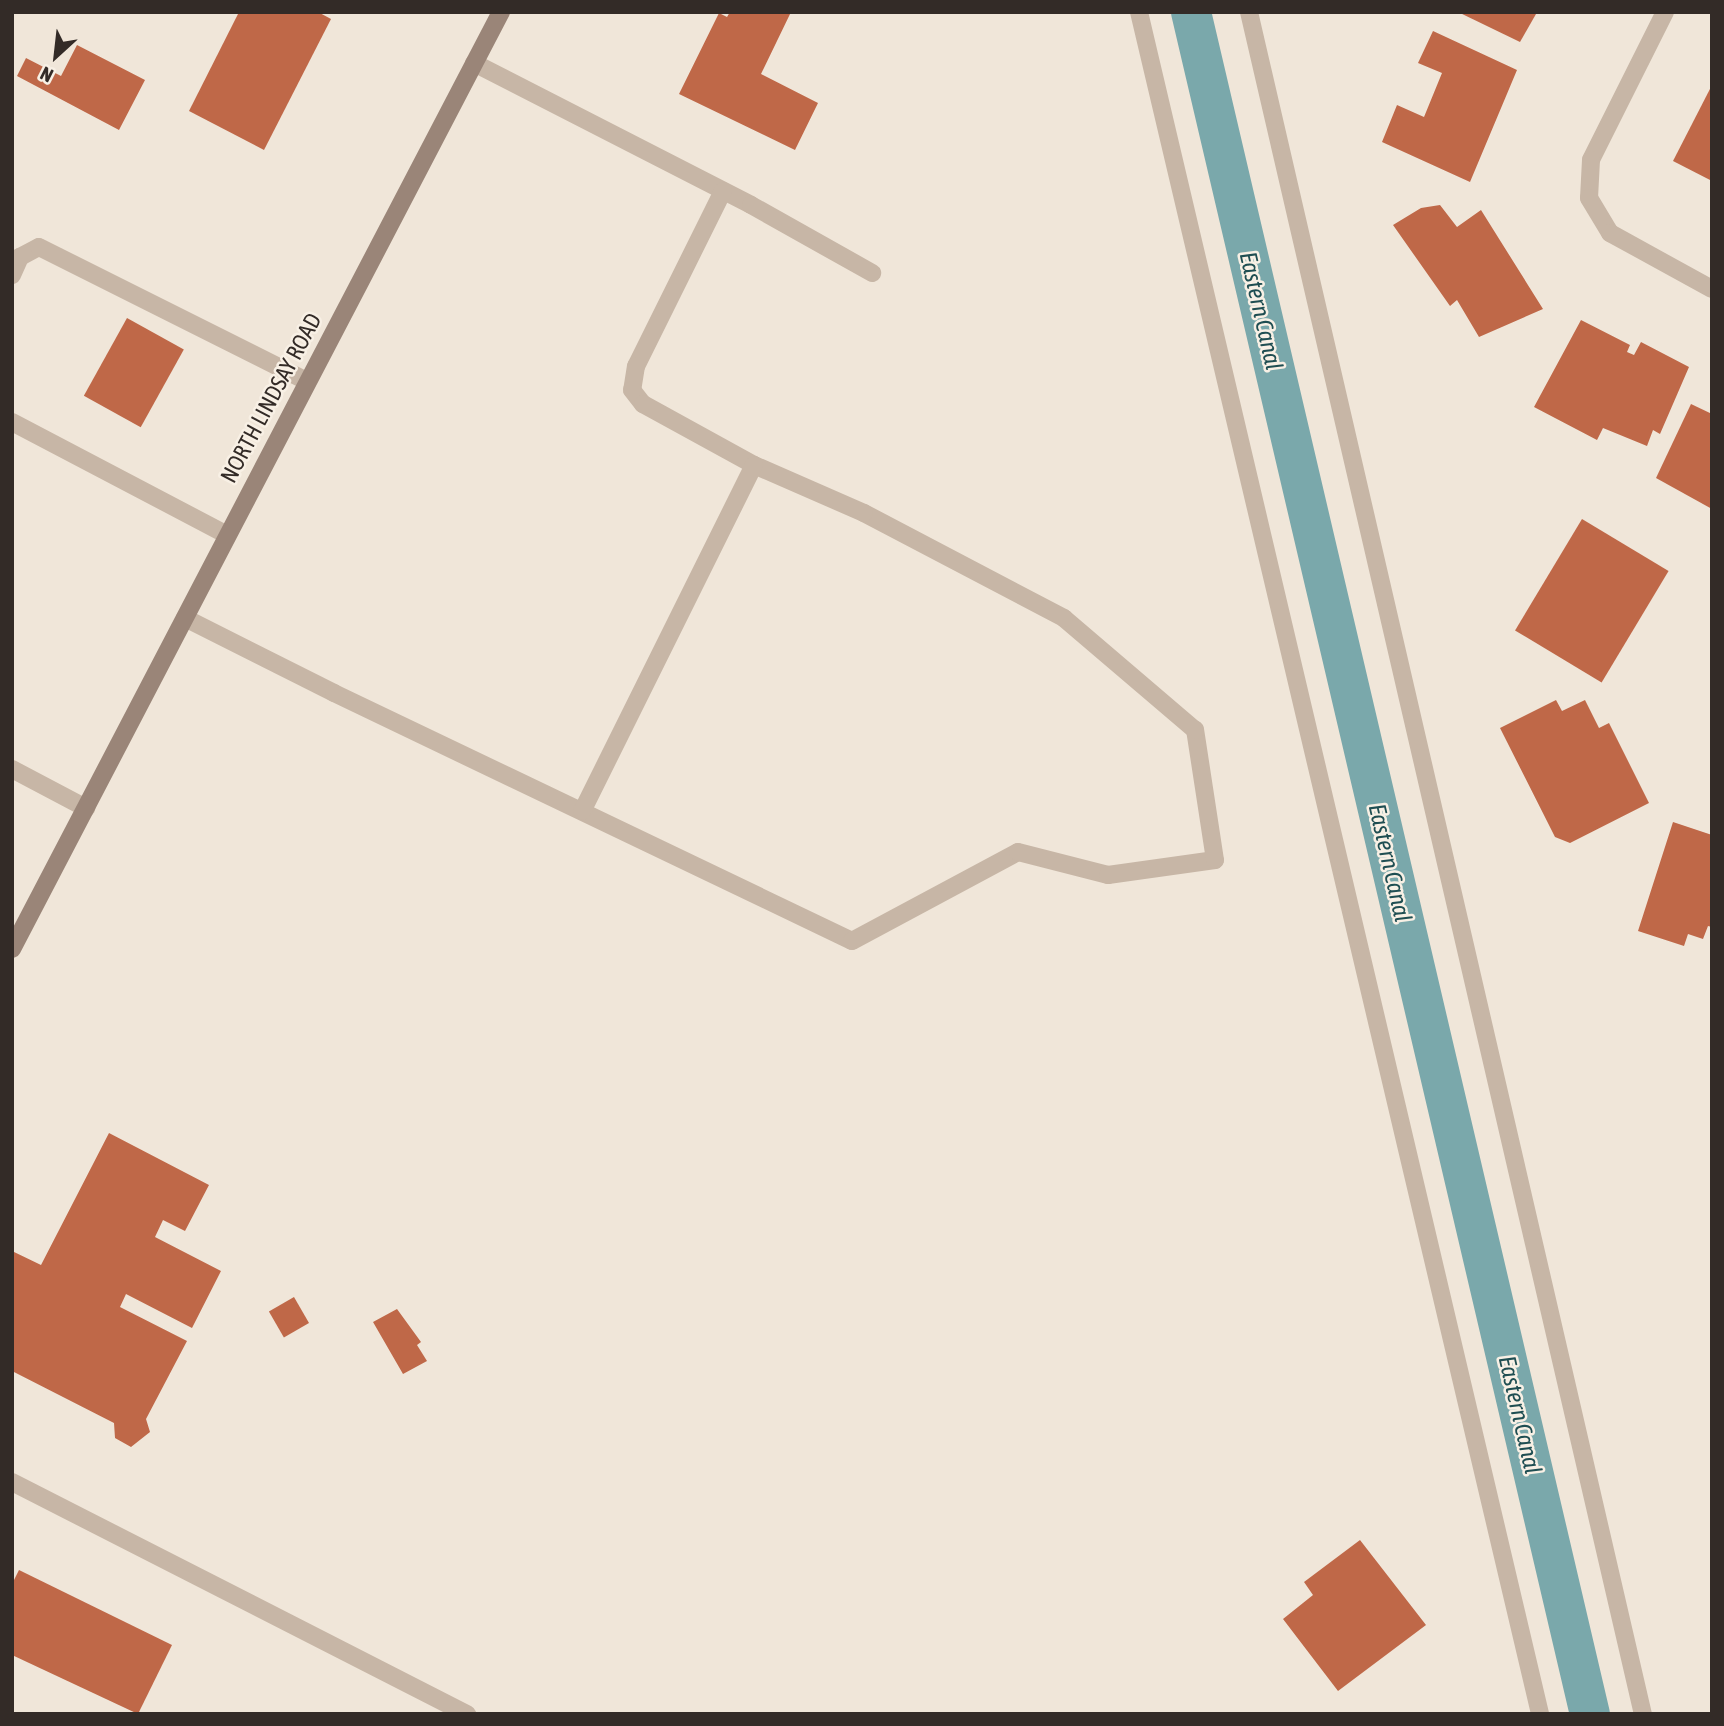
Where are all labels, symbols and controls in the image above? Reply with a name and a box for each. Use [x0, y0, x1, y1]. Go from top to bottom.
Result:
north arrow [21, 21, 91, 91]
text: N [36, 62, 56, 87]
water label: Eastern Canal [1233, 249, 1289, 373]
street label: NORTH LINDSAY ROAD [215, 308, 327, 488]
water label: Eastern Canal [1362, 801, 1418, 925]
water label: Eastern Canal [1492, 1353, 1548, 1477]

